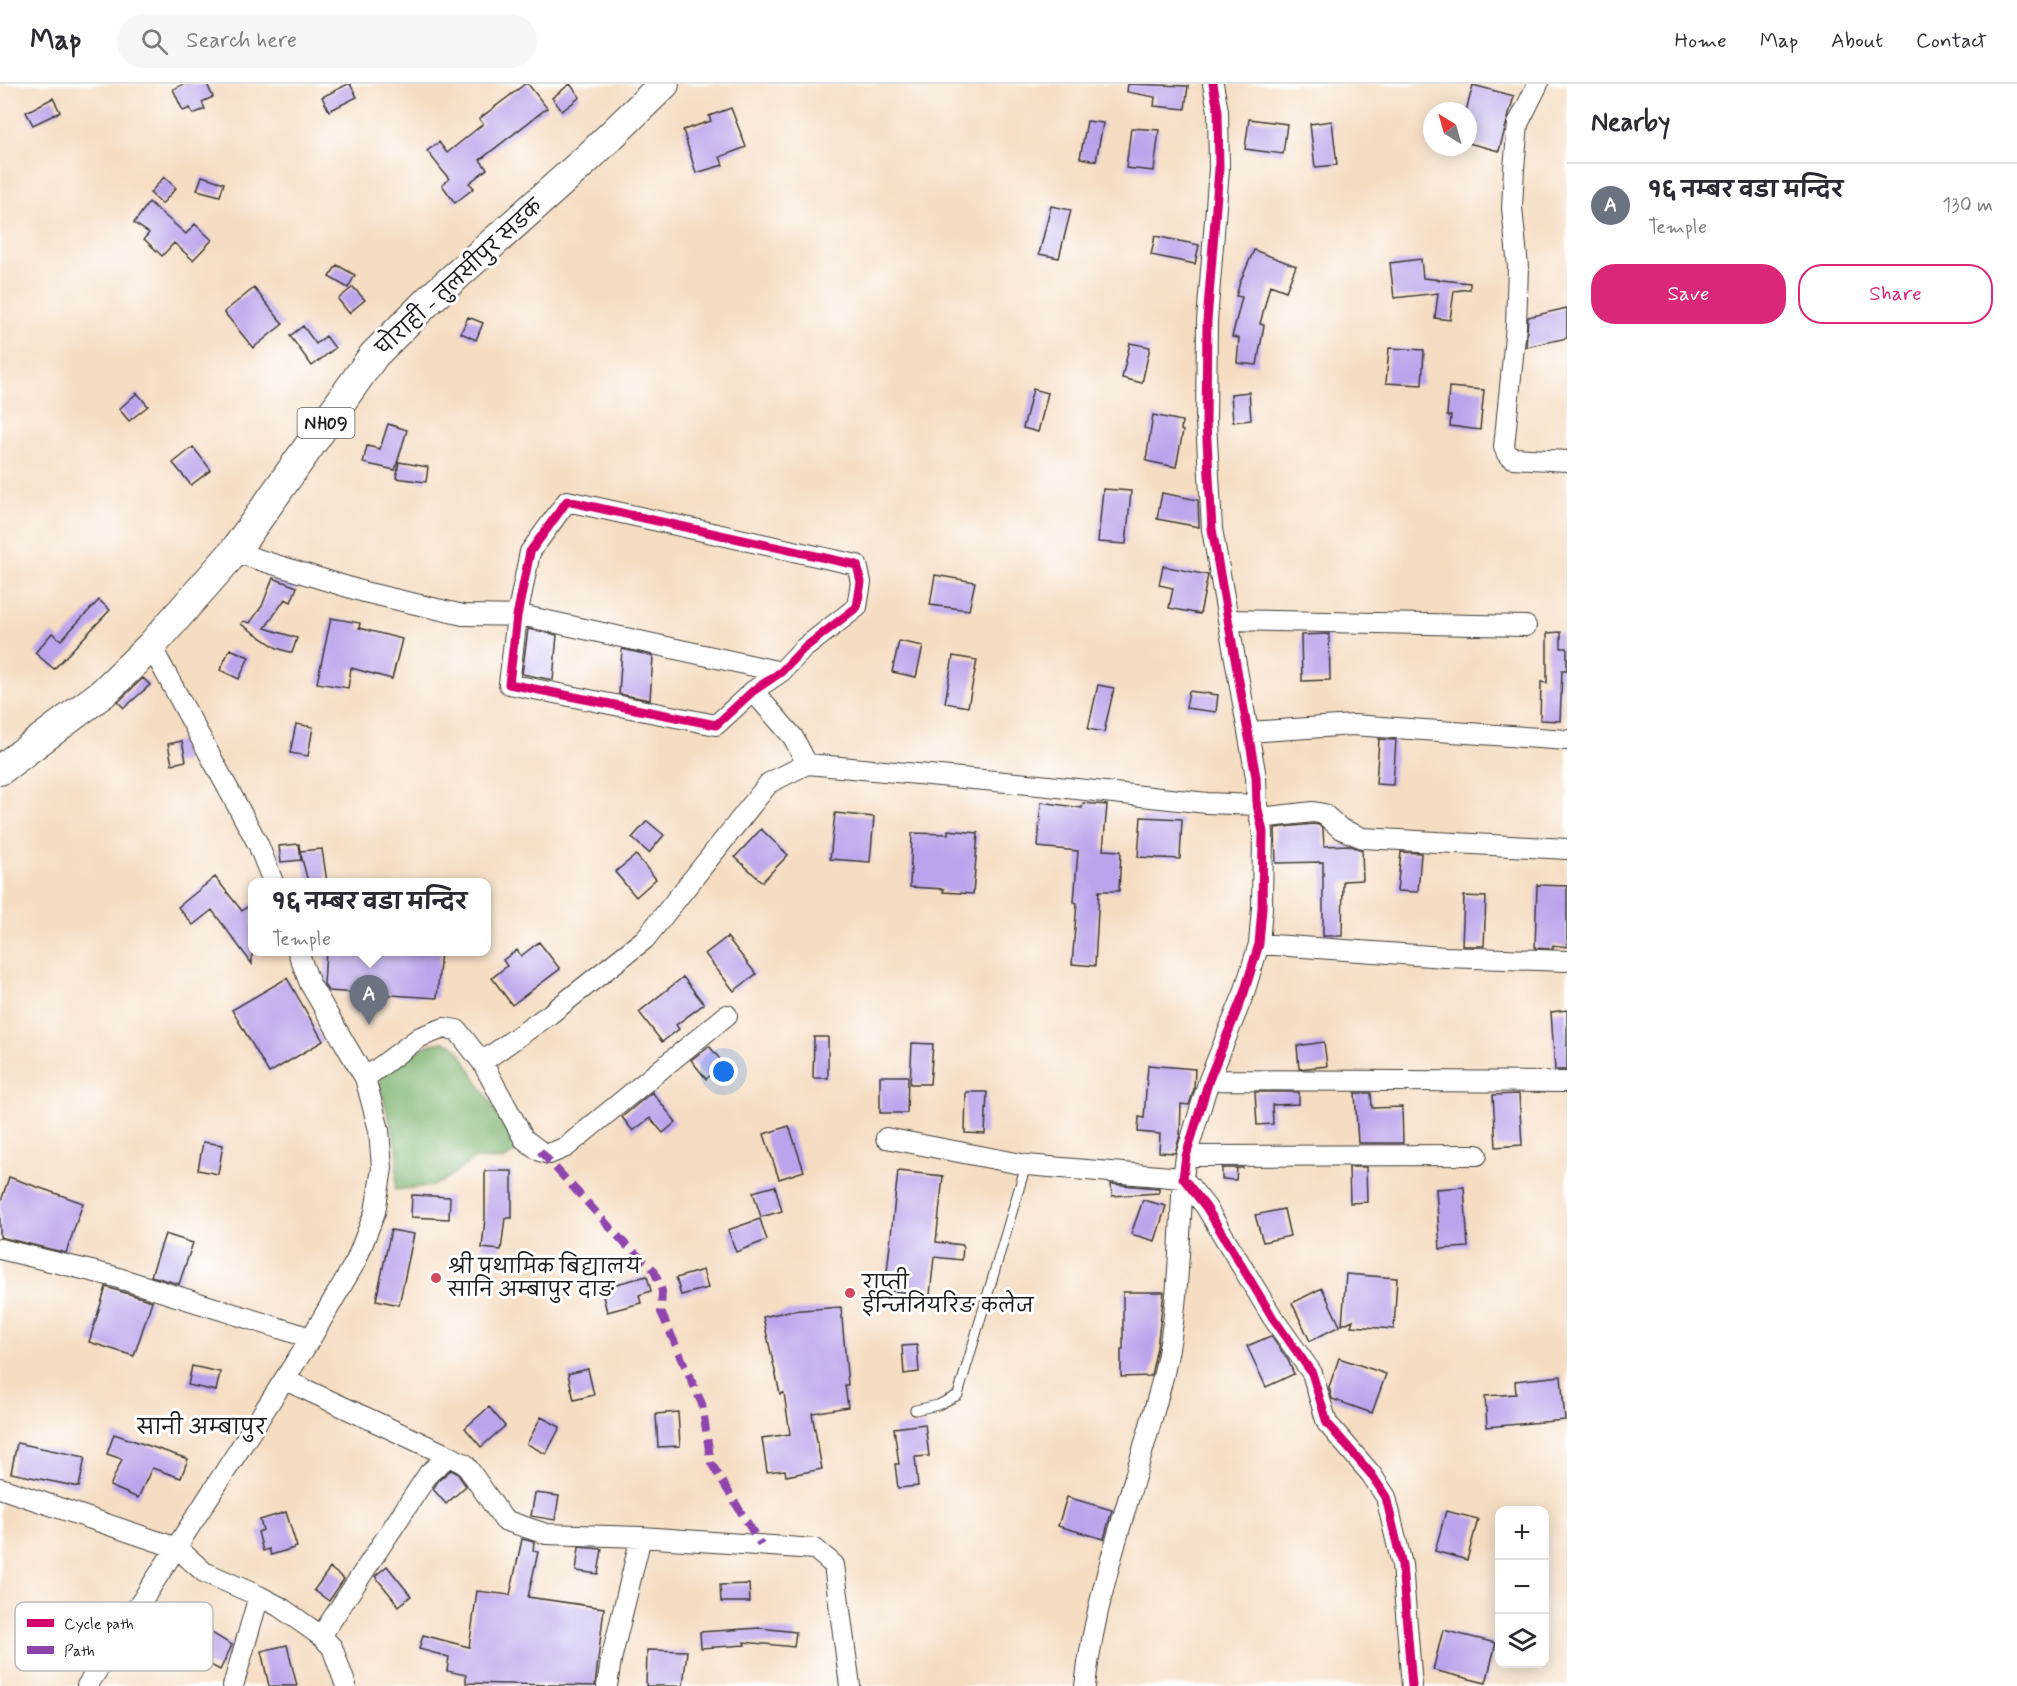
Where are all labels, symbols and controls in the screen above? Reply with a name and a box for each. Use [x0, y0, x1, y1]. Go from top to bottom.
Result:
search box [117, 14, 537, 68]
text: Map [30, 23, 81, 60]
icon: search [138, 25, 171, 58]
text: Search here [186, 27, 297, 55]
text: Home [1675, 27, 1727, 55]
text: Map [1760, 27, 1798, 55]
text: About [1831, 27, 1883, 55]
text: Contact [1916, 27, 1987, 55]
north arrow [1423, 102, 1477, 156]
text: Nearby [1591, 106, 1670, 140]
text: १६ नम्बर वडा मन्दिर [1648, 177, 1843, 205]
street label: घोराही - तुलसीपुर सडक [368, 190, 550, 363]
text: A [1604, 192, 1617, 219]
text: 130 m [1942, 192, 1993, 219]
text: Temple [1648, 214, 1707, 241]
button: Save [1591, 264, 1786, 324]
button: Share [1798, 264, 1993, 324]
road number: NH09 [298, 408, 354, 438]
popup [248, 878, 491, 956]
text: १६ नम्बर वडा मन्दिर [272, 889, 467, 917]
text: Temple [272, 926, 331, 953]
pin: A [350, 976, 388, 1025]
your location [709, 1057, 738, 1086]
place label: श्री प्रथामिक बिद्यालय सानि अम्बापुर दाङ [447, 1251, 642, 1304]
place label: राप्ती ईन्जिनियरिङ कलेज [861, 1267, 1035, 1320]
marker: श्री प्रथामिक बिद्यालय सानि अम्बापुर दाङ [429, 1271, 443, 1285]
marker: राप्ती ईन्जिनियरिङ कलेज [843, 1286, 857, 1300]
district label: सानी अम्बापुर [136, 1411, 268, 1442]
map controls [1495, 1506, 1549, 1668]
button: + [1495, 1506, 1549, 1560]
button: − [1495, 1560, 1549, 1614]
legend [15, 1602, 213, 1671]
text: Cycle path [64, 1614, 134, 1635]
button: layers [1495, 1614, 1549, 1668]
text: Path [64, 1641, 95, 1662]

